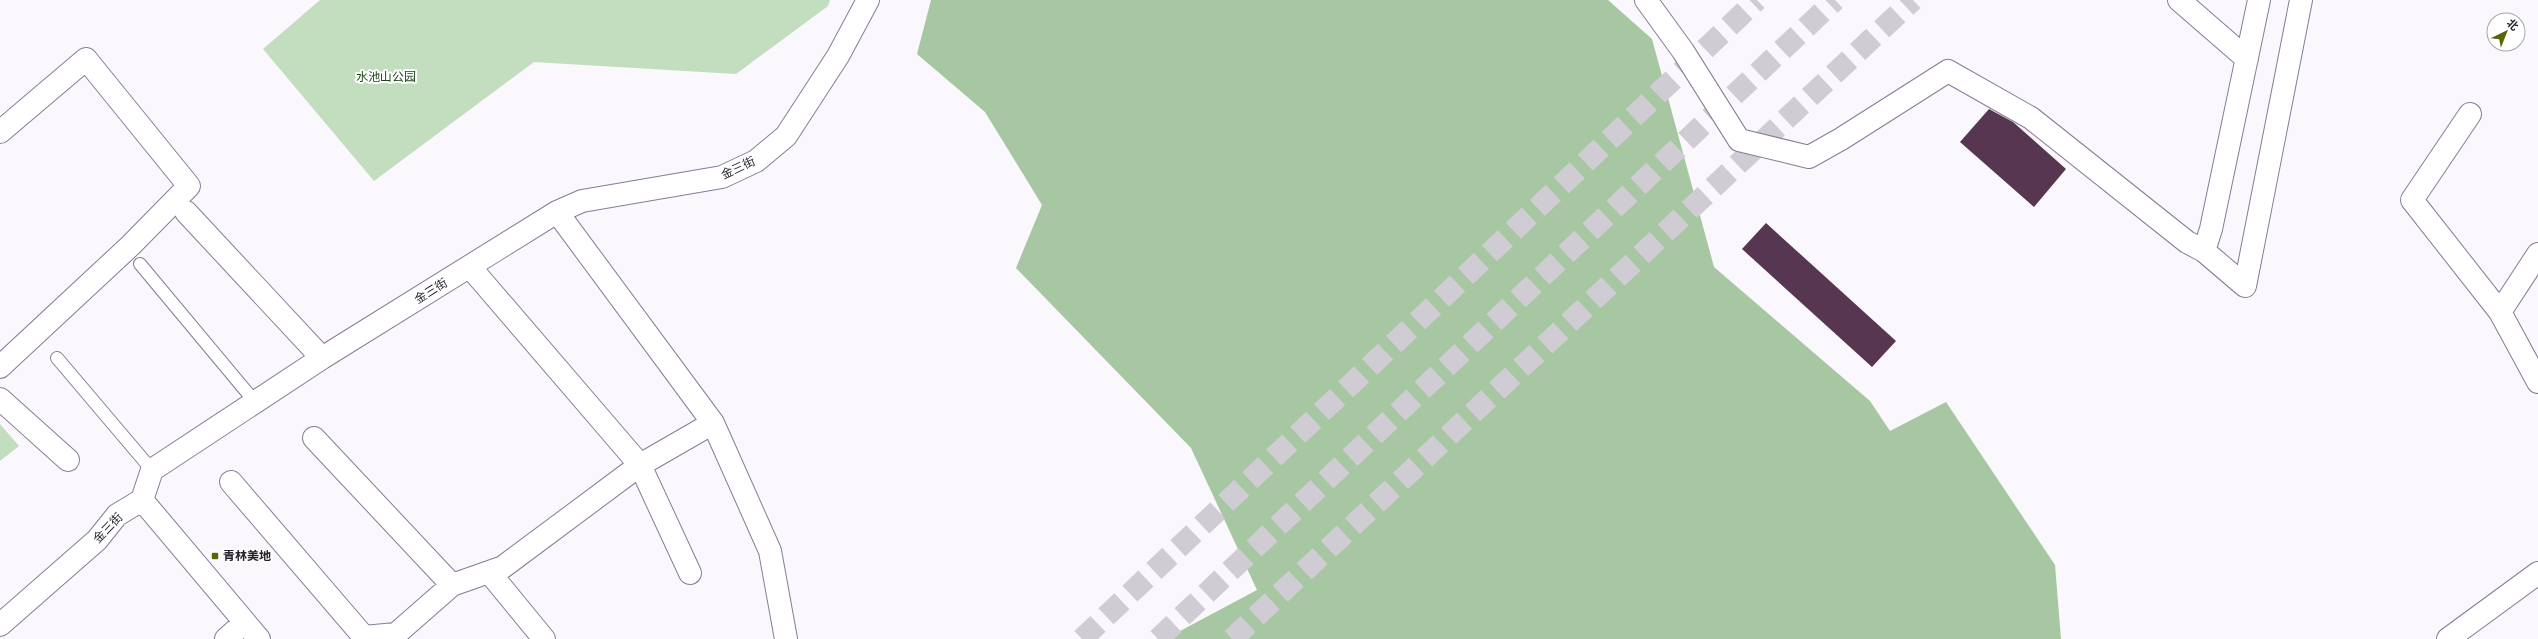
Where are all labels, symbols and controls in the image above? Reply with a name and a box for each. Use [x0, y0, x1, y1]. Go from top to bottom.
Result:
north arrow [2486, 12, 2526, 52]
text: 北 [2504, 17, 2521, 34]
park label: 水池山公园 [356, 70, 416, 84]
street label: 金三街 [719, 154, 757, 182]
street label: 金三街 [412, 276, 450, 306]
street label: 金三街 [90, 510, 126, 546]
place label: 青林美地 [223, 549, 271, 563]
marker: 青林美地 [210, 551, 220, 561]

